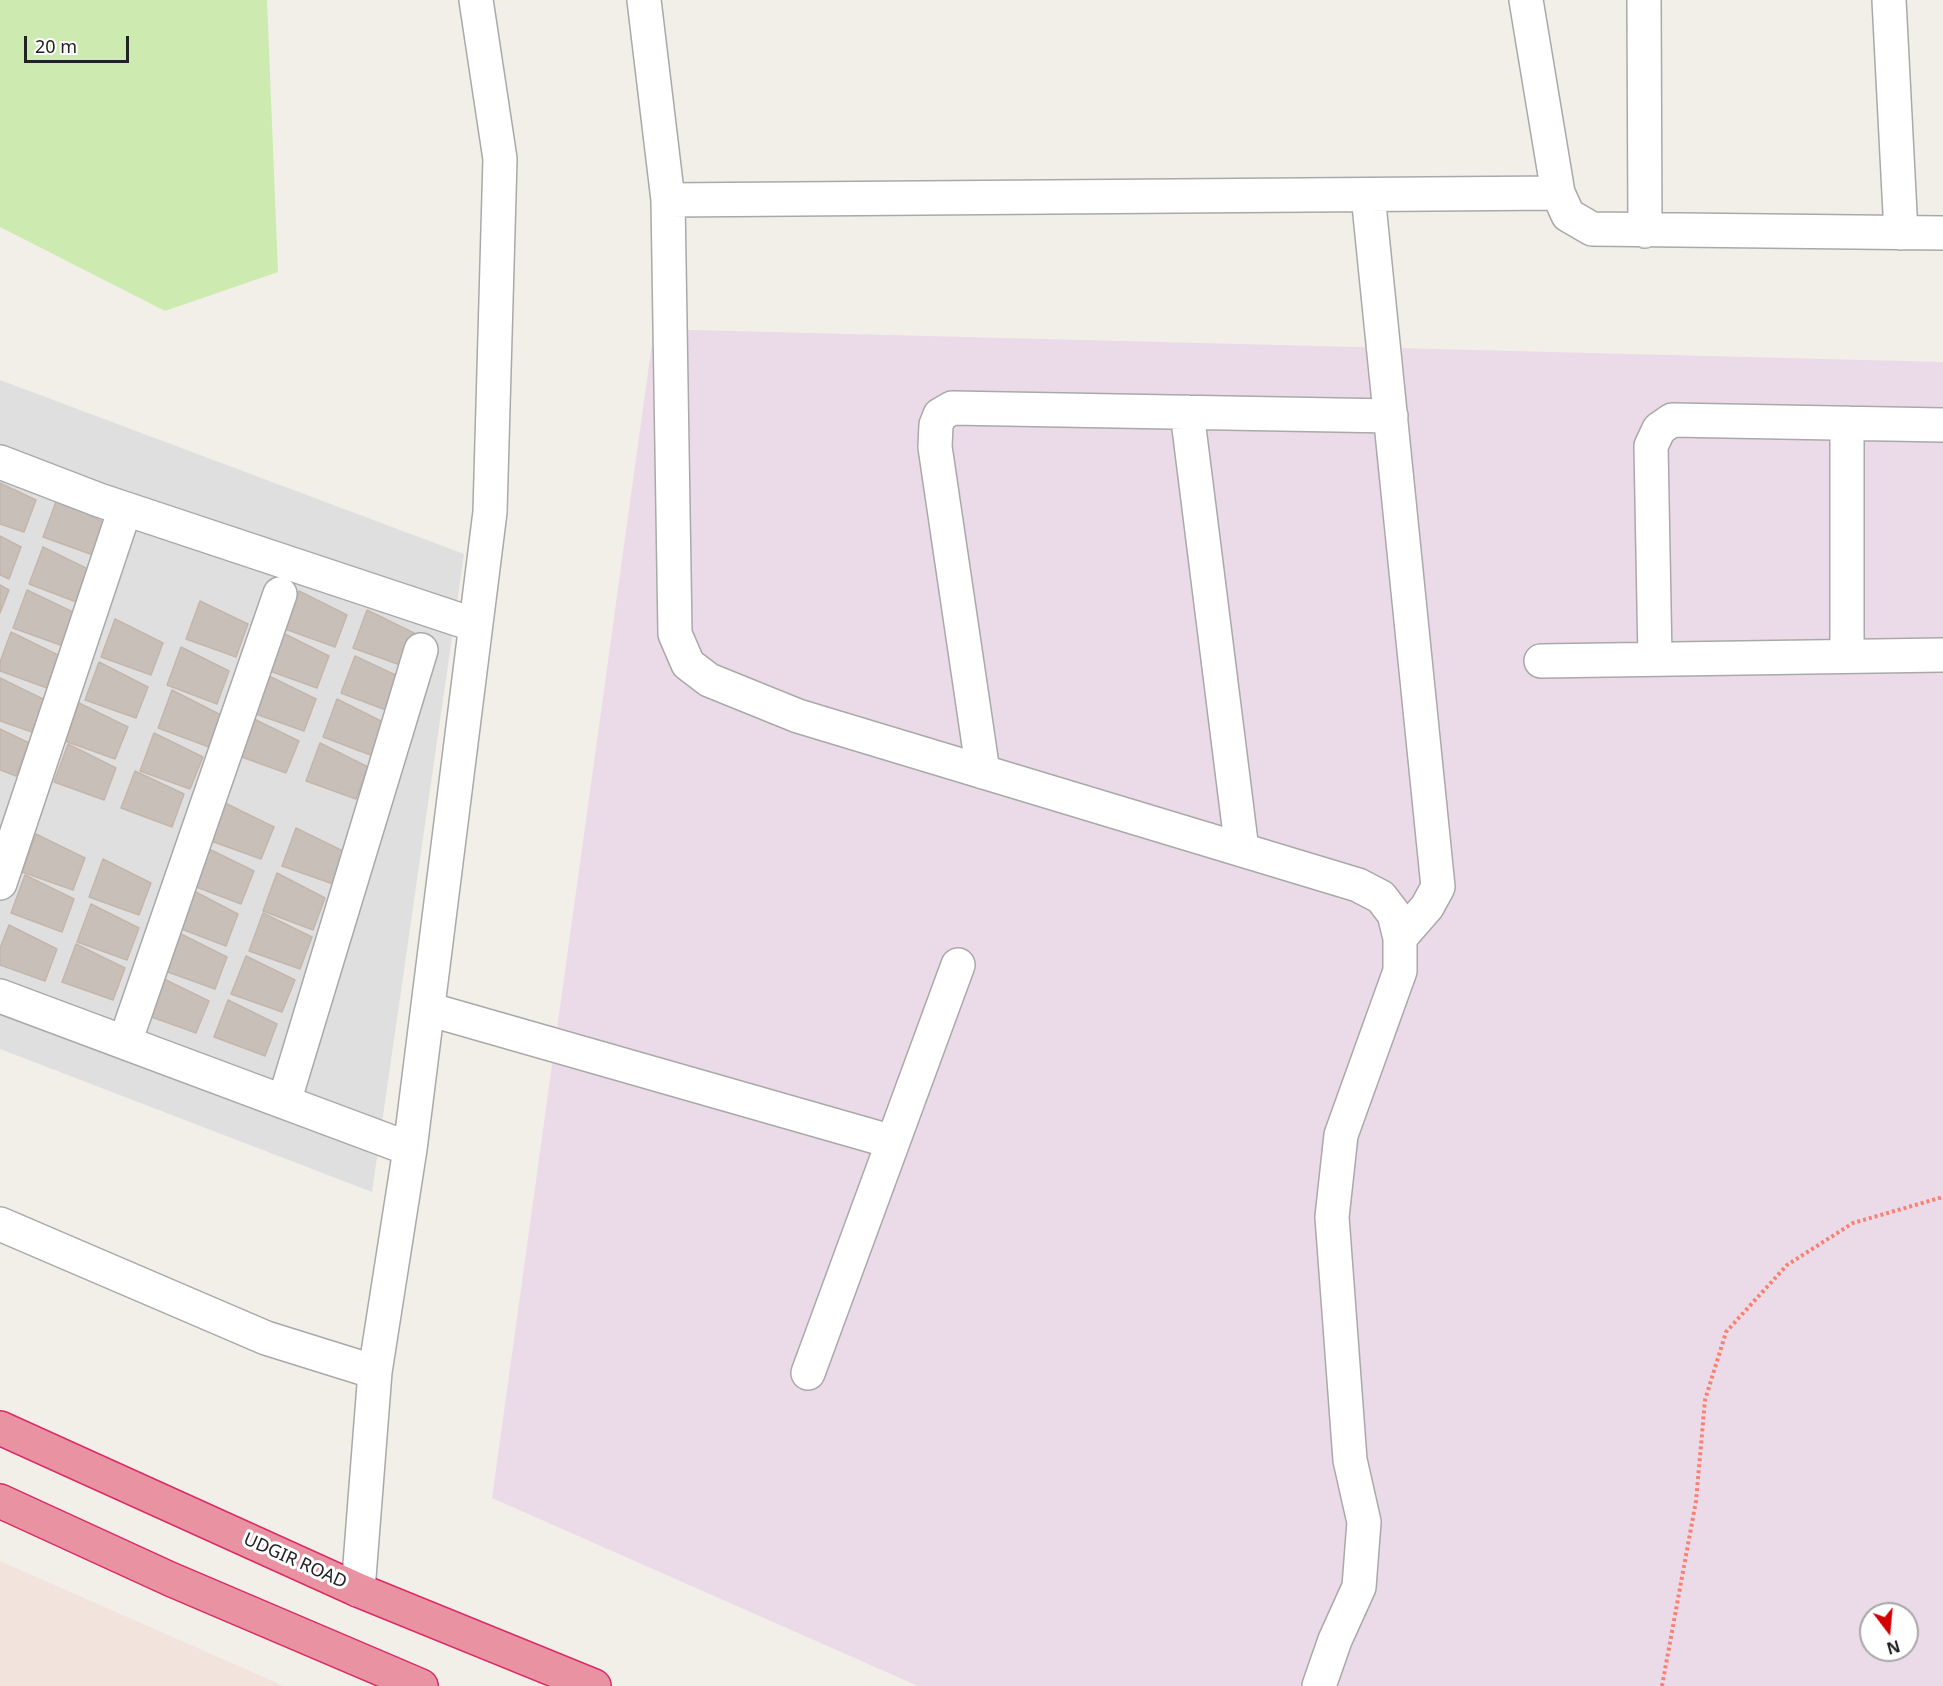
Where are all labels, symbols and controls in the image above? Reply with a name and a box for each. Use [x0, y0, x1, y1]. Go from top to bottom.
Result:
scale bar [27, 24, 132, 62]
text: 20 m [35, 34, 77, 58]
street label: UDGIR ROAD [240, 1529, 350, 1593]
north arrow [1859, 1602, 1919, 1662]
text: N [1884, 1635, 1903, 1660]

